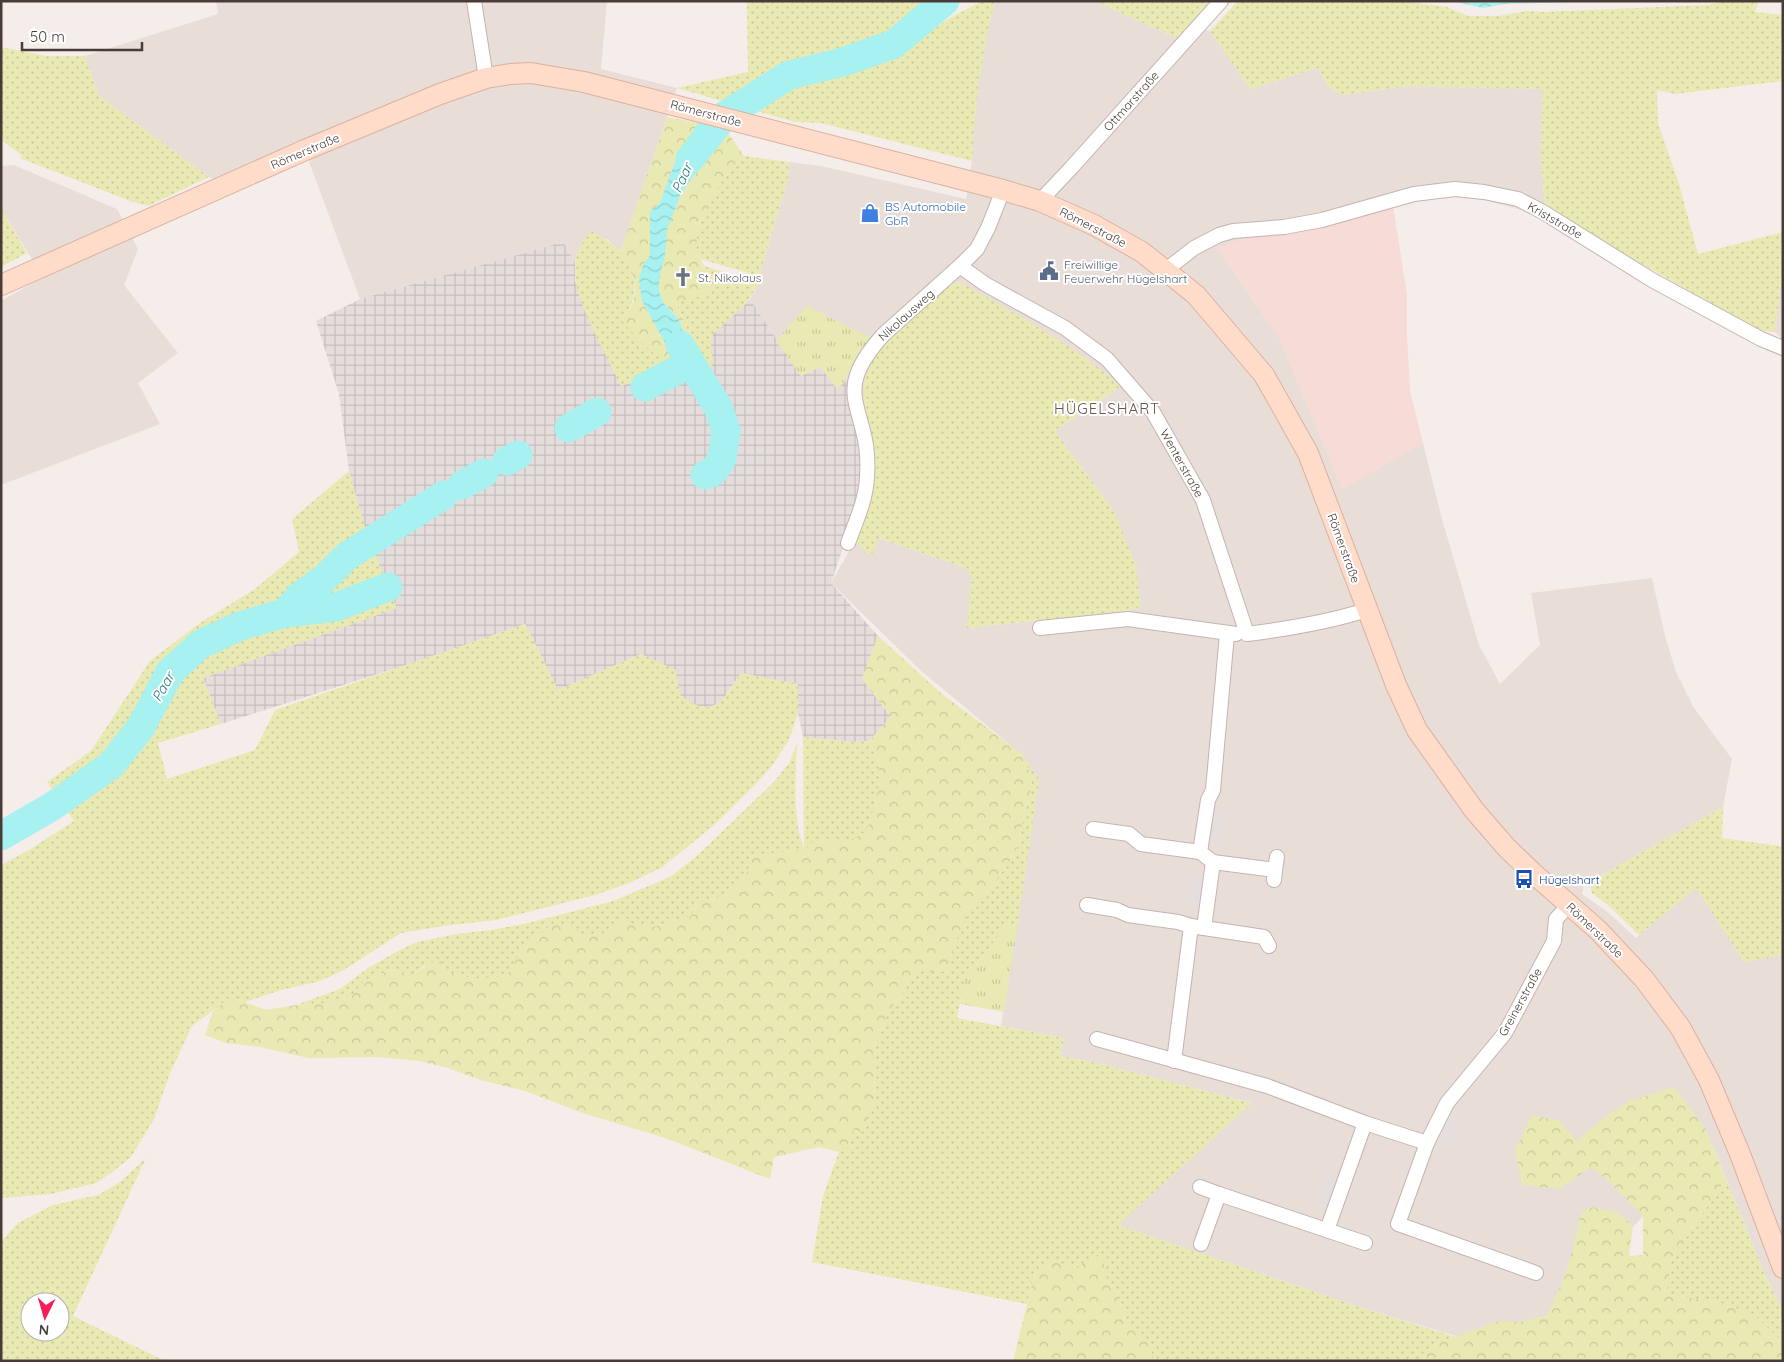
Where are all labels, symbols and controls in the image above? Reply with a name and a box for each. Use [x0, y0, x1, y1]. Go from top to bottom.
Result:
scale bar [22, 20, 142, 52]
text: 50 m [30, 27, 65, 46]
street label: Ottmarstraße [1100, 68, 1162, 134]
street label: Römerstraße [669, 96, 743, 130]
street label: Römerstraße [268, 130, 342, 172]
water label: Paar [668, 159, 697, 196]
street label: Kriststraße [1525, 198, 1585, 242]
place label: BS Automobile GbR [885, 199, 966, 228]
shop icon: BS Automobile GbR [859, 202, 881, 224]
street label: Römerstraße [1057, 204, 1129, 250]
place label: Freiwillige Feuerwehr Hügelshart [1064, 257, 1187, 286]
public building icon: Freiwillige Feuerwehr Hügelshart [1038, 260, 1060, 282]
church icon: St. Nikolaus [672, 266, 694, 288]
place label: St. Nikolaus [698, 270, 762, 285]
street label: Nikolausweg [875, 286, 937, 344]
district label: HÜGELSHART [1054, 399, 1160, 418]
street label: Wenterstraße [1157, 426, 1207, 500]
street label: Römerstraße [1324, 511, 1364, 585]
water label: Paar [148, 668, 179, 705]
bus stop icon: Hügelshart [1513, 868, 1535, 890]
place label: Hügelshart [1539, 872, 1600, 887]
street label: Römerstraße [1563, 899, 1627, 961]
street label: Greinerstraße [1495, 965, 1545, 1039]
north arrow [20, 1292, 70, 1342]
text: N [38, 1321, 50, 1339]

